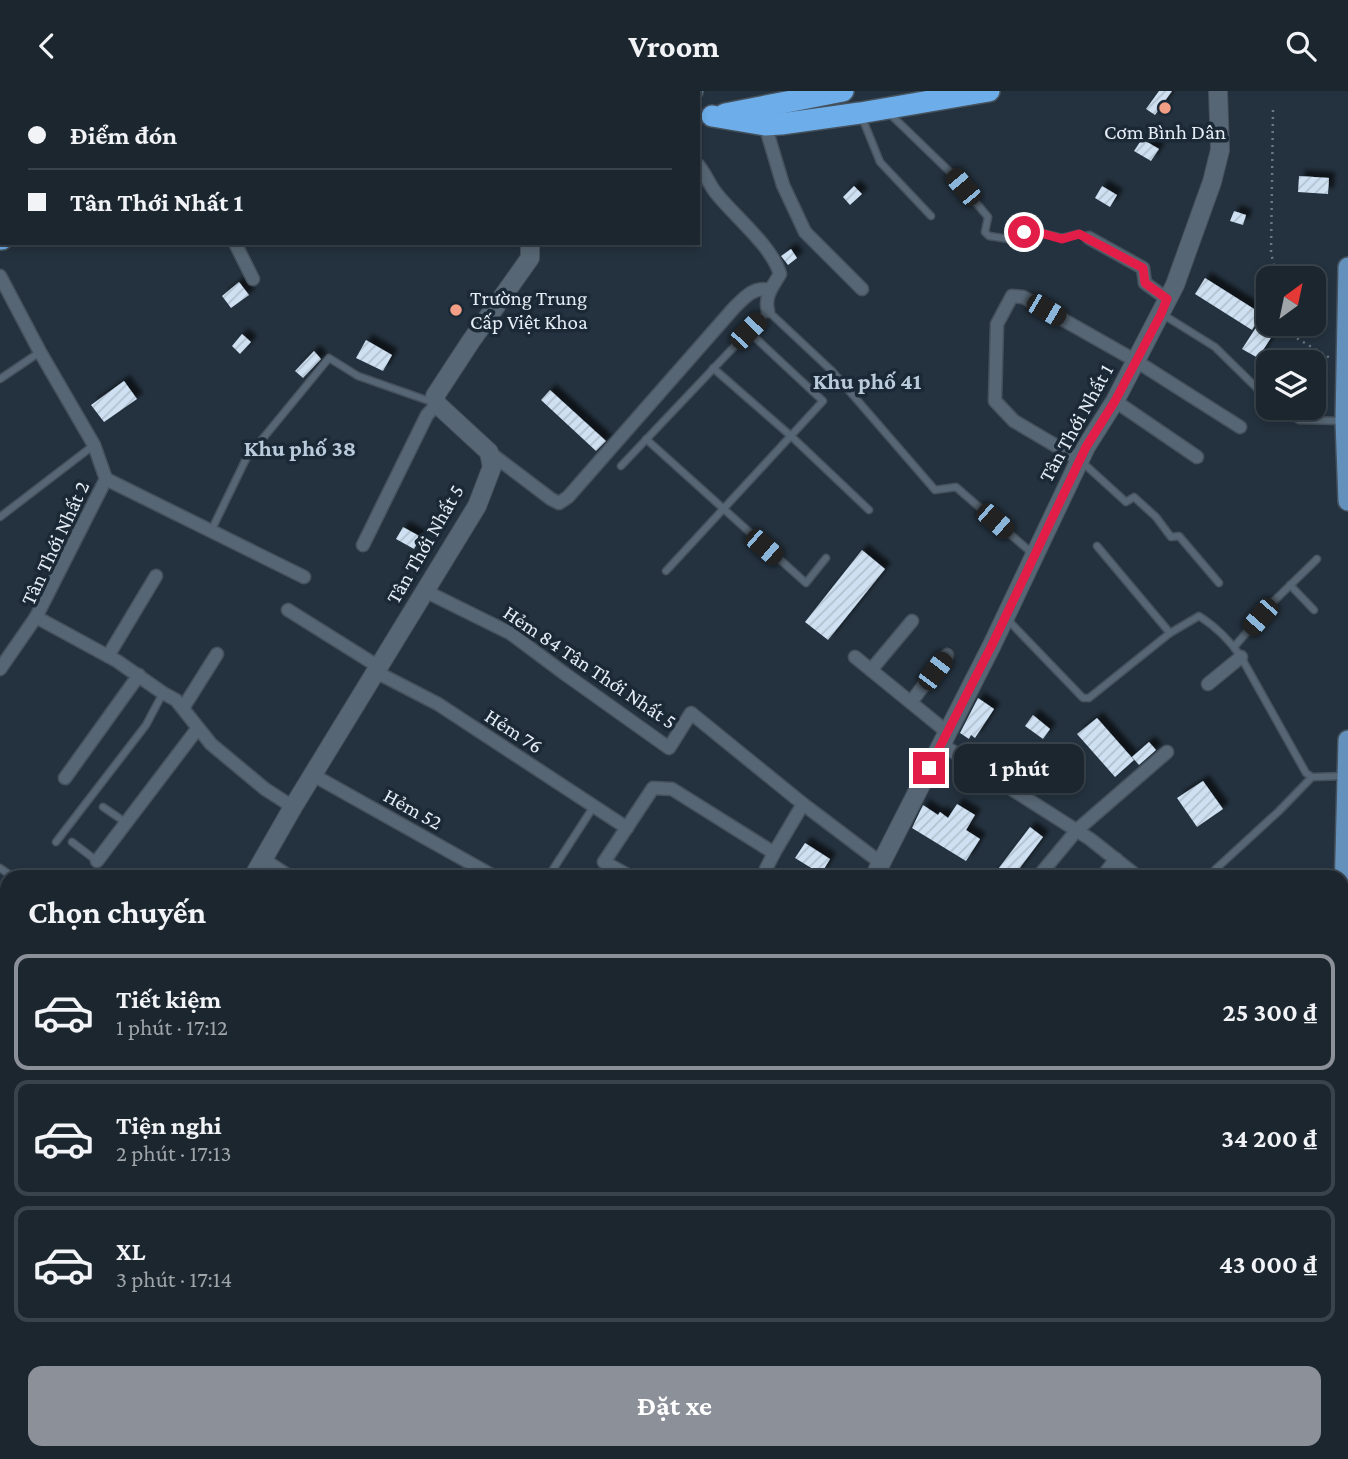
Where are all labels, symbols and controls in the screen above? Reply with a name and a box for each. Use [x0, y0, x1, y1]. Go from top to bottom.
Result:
icon: back [28, 27, 66, 65]
icon: search [1282, 27, 1320, 65]
text: Vroom [629, 28, 719, 64]
marker: Cơm Bình Dân [1157, 100, 1173, 116]
place label: Cơm Bình Dân [1104, 120, 1226, 144]
text: Điểm đón [70, 121, 177, 150]
car [942, 164, 985, 210]
text: Tân Thới Nhất 1 [70, 188, 243, 217]
route start [1008, 216, 1040, 248]
north arrow [1256, 266, 1326, 336]
map controls [1256, 266, 1326, 420]
place label: Trường Trung Cấp Việt Khoa [470, 286, 588, 334]
car [1023, 290, 1070, 330]
marker: Trường Trung Cấp Việt Khoa [448, 302, 464, 318]
car [726, 309, 771, 353]
button: layers [1256, 350, 1326, 420]
street label: Tân Thới Nhất 1 [1034, 360, 1118, 486]
district label: Khu phố 41 [813, 368, 922, 394]
district label: Khu phố 38 [244, 435, 356, 461]
street label: Tân Thới Nhất 2 [16, 477, 94, 609]
street label: Tân Thới Nhất 5 [381, 480, 469, 608]
car [973, 499, 1018, 543]
car [742, 525, 787, 569]
car [1239, 594, 1282, 640]
street label: Hẻm 84 Tân Thới Nhất 5 [499, 600, 681, 734]
car [914, 648, 957, 694]
street label: Hẻm 76 [481, 704, 547, 758]
callout: 1 phút [954, 743, 1083, 793]
route end [913, 752, 945, 784]
text: 1 phút [989, 755, 1049, 781]
street label: Hẻm 52 [380, 783, 446, 835]
text: Chọn chuyến [28, 894, 206, 930]
icon: car [32, 981, 95, 1044]
text: Tiết kiệm [116, 985, 221, 1014]
text: 25 300 ₫ [1222, 998, 1317, 1027]
text: 1 phút · 17:12 [116, 1014, 228, 1040]
icon: car [32, 1107, 95, 1170]
text: Tiện nghi [116, 1111, 222, 1140]
text: 34 200 ₫ [1221, 1124, 1317, 1153]
text: 2 phút · 17:13 [116, 1140, 231, 1166]
icon: car [32, 1233, 95, 1296]
text: XL [116, 1237, 145, 1266]
text: 43 000 ₫ [1219, 1250, 1317, 1279]
text: 3 phút · 17:14 [116, 1266, 232, 1292]
button: Đặt xe [28, 1366, 1321, 1446]

